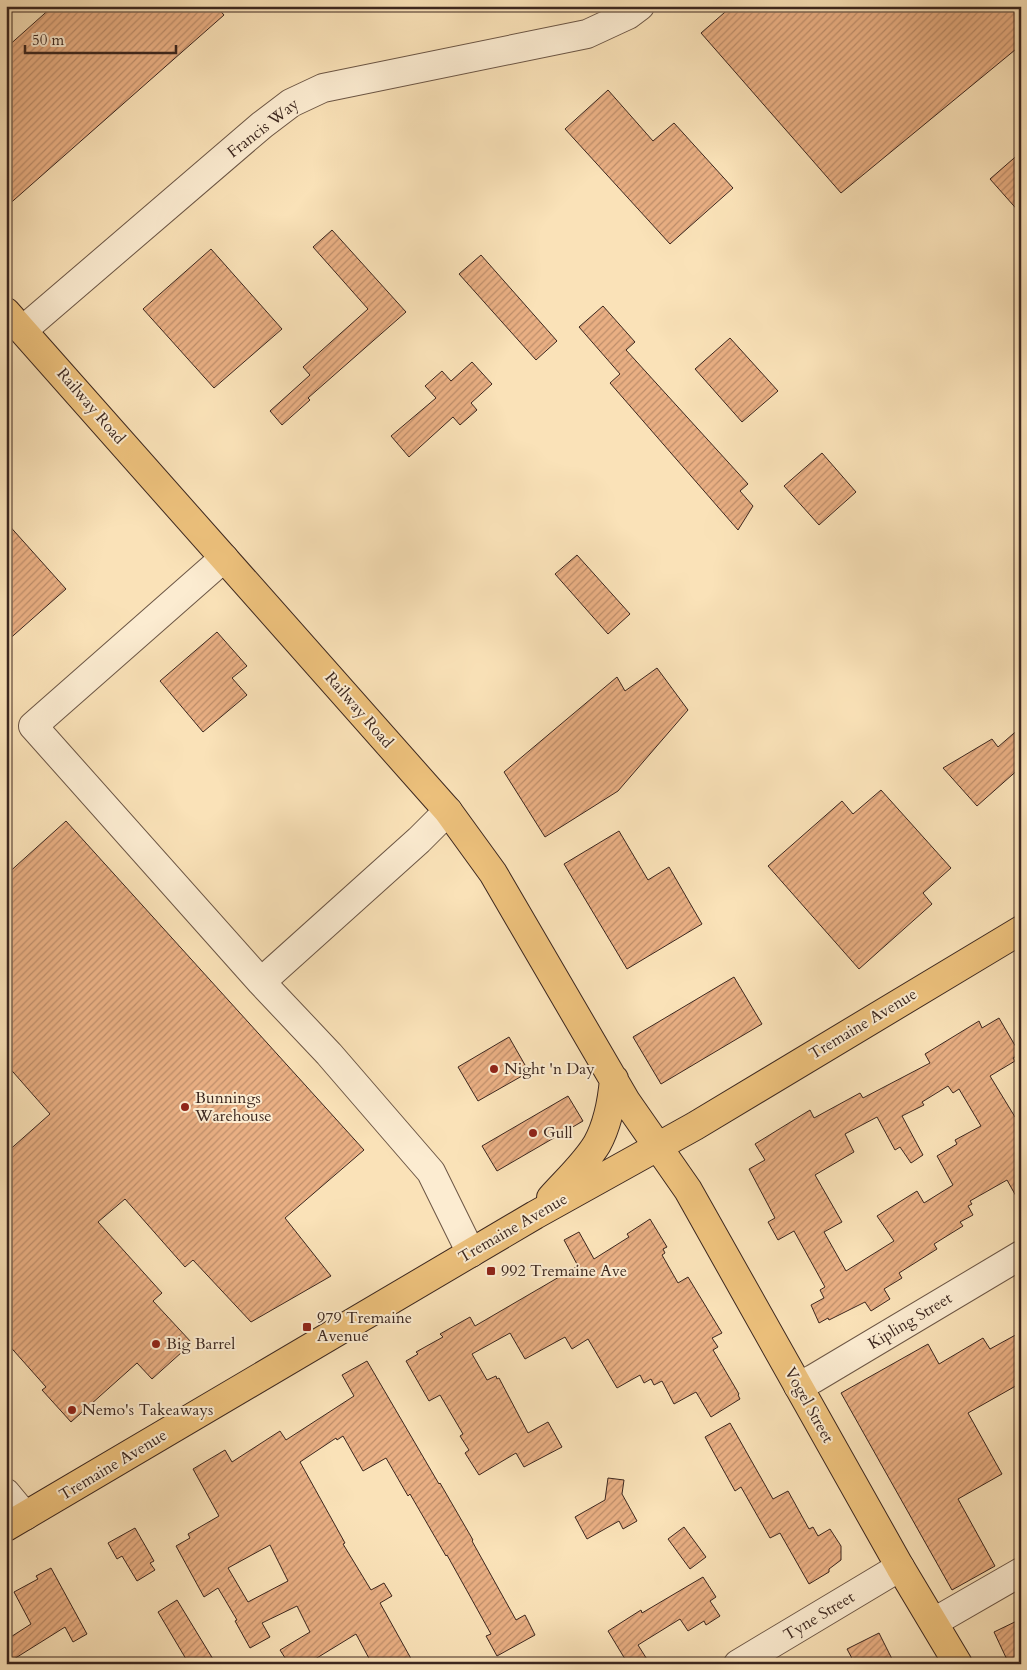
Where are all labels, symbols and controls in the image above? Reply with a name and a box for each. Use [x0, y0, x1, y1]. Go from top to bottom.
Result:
scale bar [25, 22, 176, 54]
text: 50 m [32, 30, 64, 50]
street label: Francis Way [223, 93, 304, 163]
street label: Railway Road [52, 363, 131, 449]
street label: Railway Road [320, 667, 399, 753]
street label: Tremaine Avenue [805, 983, 921, 1065]
place label: Night 'n Day [504, 1058, 595, 1080]
marker: Night 'n Day [488, 1063, 500, 1075]
place label: Bunnings Warehouse [194, 1087, 272, 1127]
marker: Bunnings Warehouse [179, 1101, 191, 1113]
place label: Gull [543, 1122, 573, 1144]
marker: Gull [527, 1127, 539, 1139]
street label: Tremaine Avenue [455, 1188, 571, 1268]
place label: 992 Tremaine Ave [501, 1260, 627, 1282]
marker: 992 Tremaine Ave [485, 1265, 497, 1277]
street label: Kipling Street [864, 1287, 956, 1355]
place label: 979 Tremaine Avenue [317, 1307, 412, 1347]
marker: 979 Tremaine Avenue [301, 1321, 313, 1333]
place label: Big Barrel [166, 1333, 235, 1355]
marker: Big Barrel [150, 1338, 162, 1350]
street label: Vogel Street [779, 1363, 839, 1447]
place label: Nemo's Takeaways [82, 1399, 213, 1421]
marker: Nemo's Takeaways [66, 1404, 78, 1416]
street label: Tremaine Avenue [55, 1424, 171, 1506]
street label: Tyne Street [779, 1586, 859, 1646]

